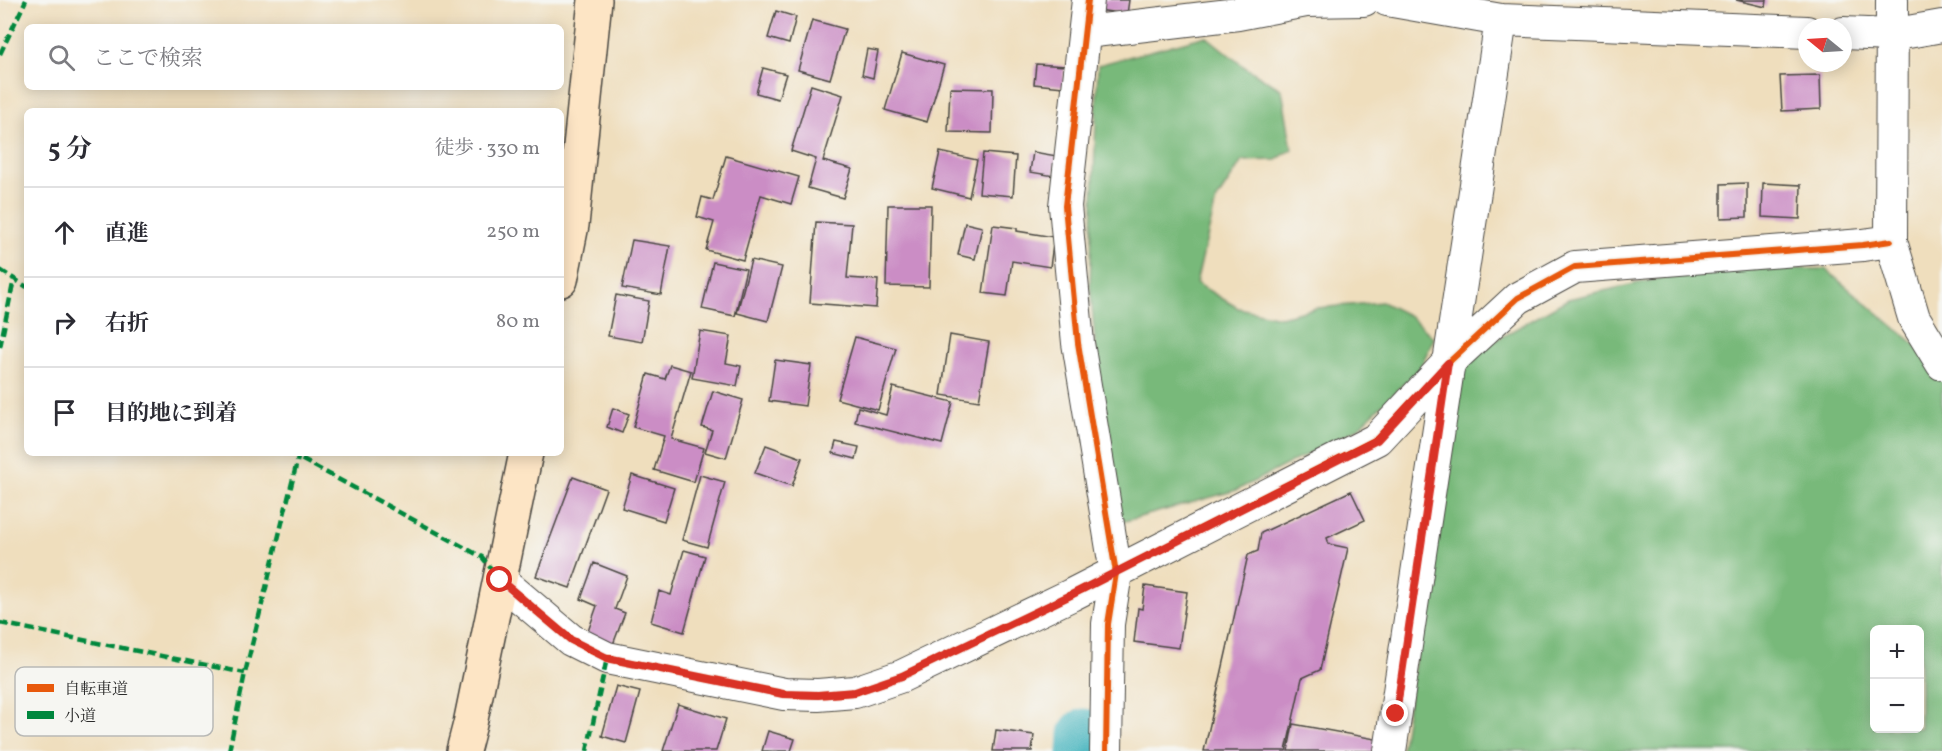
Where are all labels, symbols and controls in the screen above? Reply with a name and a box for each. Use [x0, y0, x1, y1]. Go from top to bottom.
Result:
north arrow [1798, 18, 1852, 72]
search box [24, 24, 564, 90]
icon: search [45, 41, 78, 74]
text: ここで検索 [93, 44, 203, 75]
text: 5 分 [48, 132, 92, 168]
text: 徒歩 · 330 m [434, 135, 540, 163]
icon: ahead [48, 216, 81, 249]
text: 250 m [486, 218, 540, 246]
text: 直進 [105, 219, 149, 250]
icon: right [48, 306, 81, 339]
text: 80 m [496, 308, 540, 336]
text: 右折 [105, 309, 149, 340]
icon: arrive [48, 396, 81, 429]
text: 目的地に到着 [105, 399, 237, 430]
route start [486, 566, 512, 592]
map controls [1870, 625, 1924, 733]
button: + [1870, 625, 1924, 679]
legend [15, 667, 213, 736]
text: 自転車道 [64, 679, 128, 701]
button: − [1870, 679, 1924, 733]
route end [1382, 700, 1408, 726]
text: 小道 [64, 706, 96, 728]

